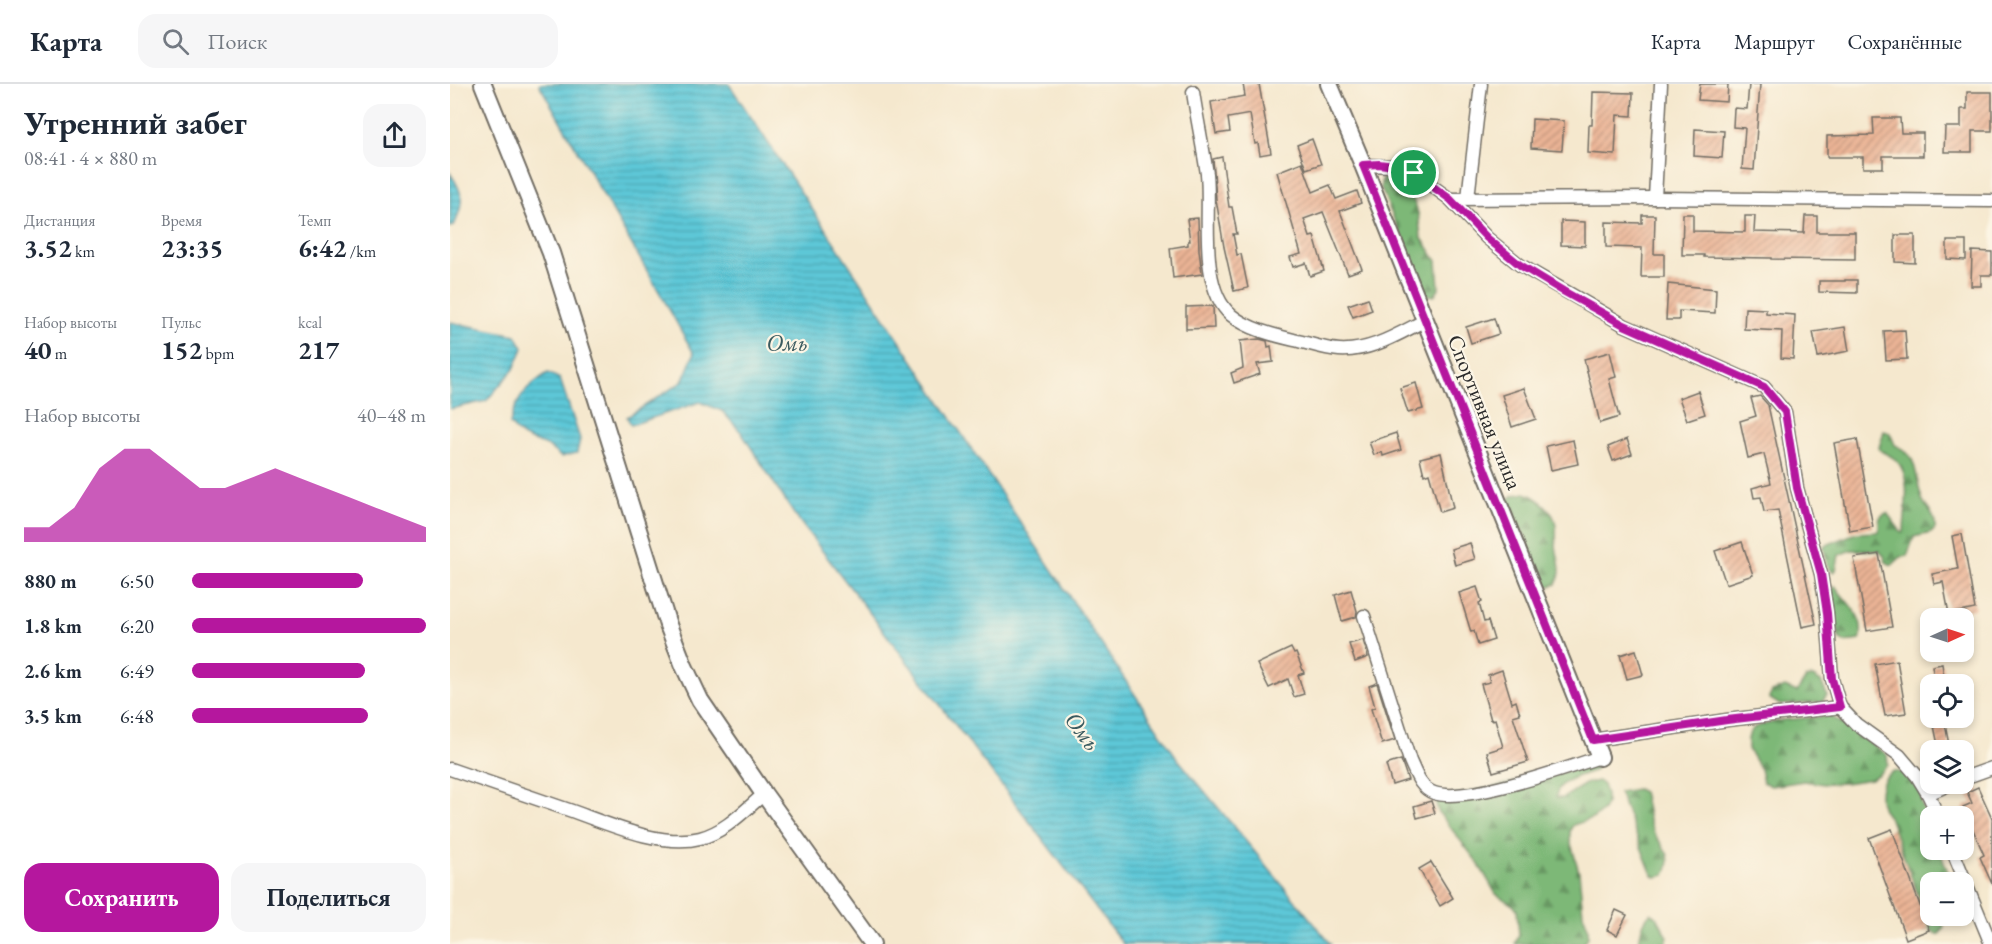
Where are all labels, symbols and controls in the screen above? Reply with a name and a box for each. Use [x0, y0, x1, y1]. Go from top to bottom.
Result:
search box [138, 14, 558, 68]
text: Карта [30, 23, 102, 59]
icon: search [159, 25, 192, 58]
text: Поиск [207, 27, 267, 56]
text: Карта [1651, 28, 1701, 55]
text: Маршрут [1734, 28, 1815, 55]
text: Сохранённые [1848, 28, 1962, 55]
text: Утренний забег [24, 101, 247, 144]
button: share [363, 104, 426, 167]
text: 08:41 · 4 × 880 m [24, 145, 157, 171]
pin [1388, 147, 1439, 198]
icon: arrive [1397, 156, 1430, 189]
text: Дистанция [24, 210, 95, 231]
text: Время [161, 210, 202, 231]
text: Темп [298, 210, 331, 231]
text: 3.52 [24, 231, 72, 265]
text: 23:35 [161, 231, 223, 265]
text: 6:42 [298, 231, 347, 265]
text: km [72, 241, 95, 262]
text: /km [347, 241, 376, 262]
text: Набор высоты [24, 312, 117, 333]
text: Пульс [161, 312, 202, 333]
text: kcal [298, 312, 322, 333]
water label: Омь [766, 327, 808, 358]
street label: Спортивная улица [1441, 330, 1529, 494]
text: 40 [24, 333, 52, 367]
text: 152 [161, 333, 202, 367]
text: 217 [298, 333, 339, 367]
text: m [52, 343, 67, 364]
text: bpm [202, 343, 234, 364]
text: Набор высоты [24, 402, 140, 428]
text: 40–48 m [357, 402, 426, 428]
text: 880 m [24, 568, 77, 594]
text: 6:50 [120, 568, 154, 594]
north arrow [1920, 608, 1974, 662]
map controls [1920, 608, 1974, 926]
text: 1.8 km [24, 613, 82, 639]
text: 6:20 [120, 613, 154, 639]
text: 2.6 km [24, 658, 82, 684]
text: 6:49 [120, 658, 154, 684]
button: locate [1920, 674, 1974, 728]
text: 3.5 km [24, 703, 82, 729]
text: 6:48 [120, 703, 154, 729]
water label: Омь [1058, 705, 1108, 757]
button: layers [1920, 740, 1974, 794]
button: + [1920, 806, 1974, 860]
button: Сохранить [24, 863, 219, 932]
button: Поделиться [231, 863, 426, 932]
button: − [1920, 872, 1974, 926]

